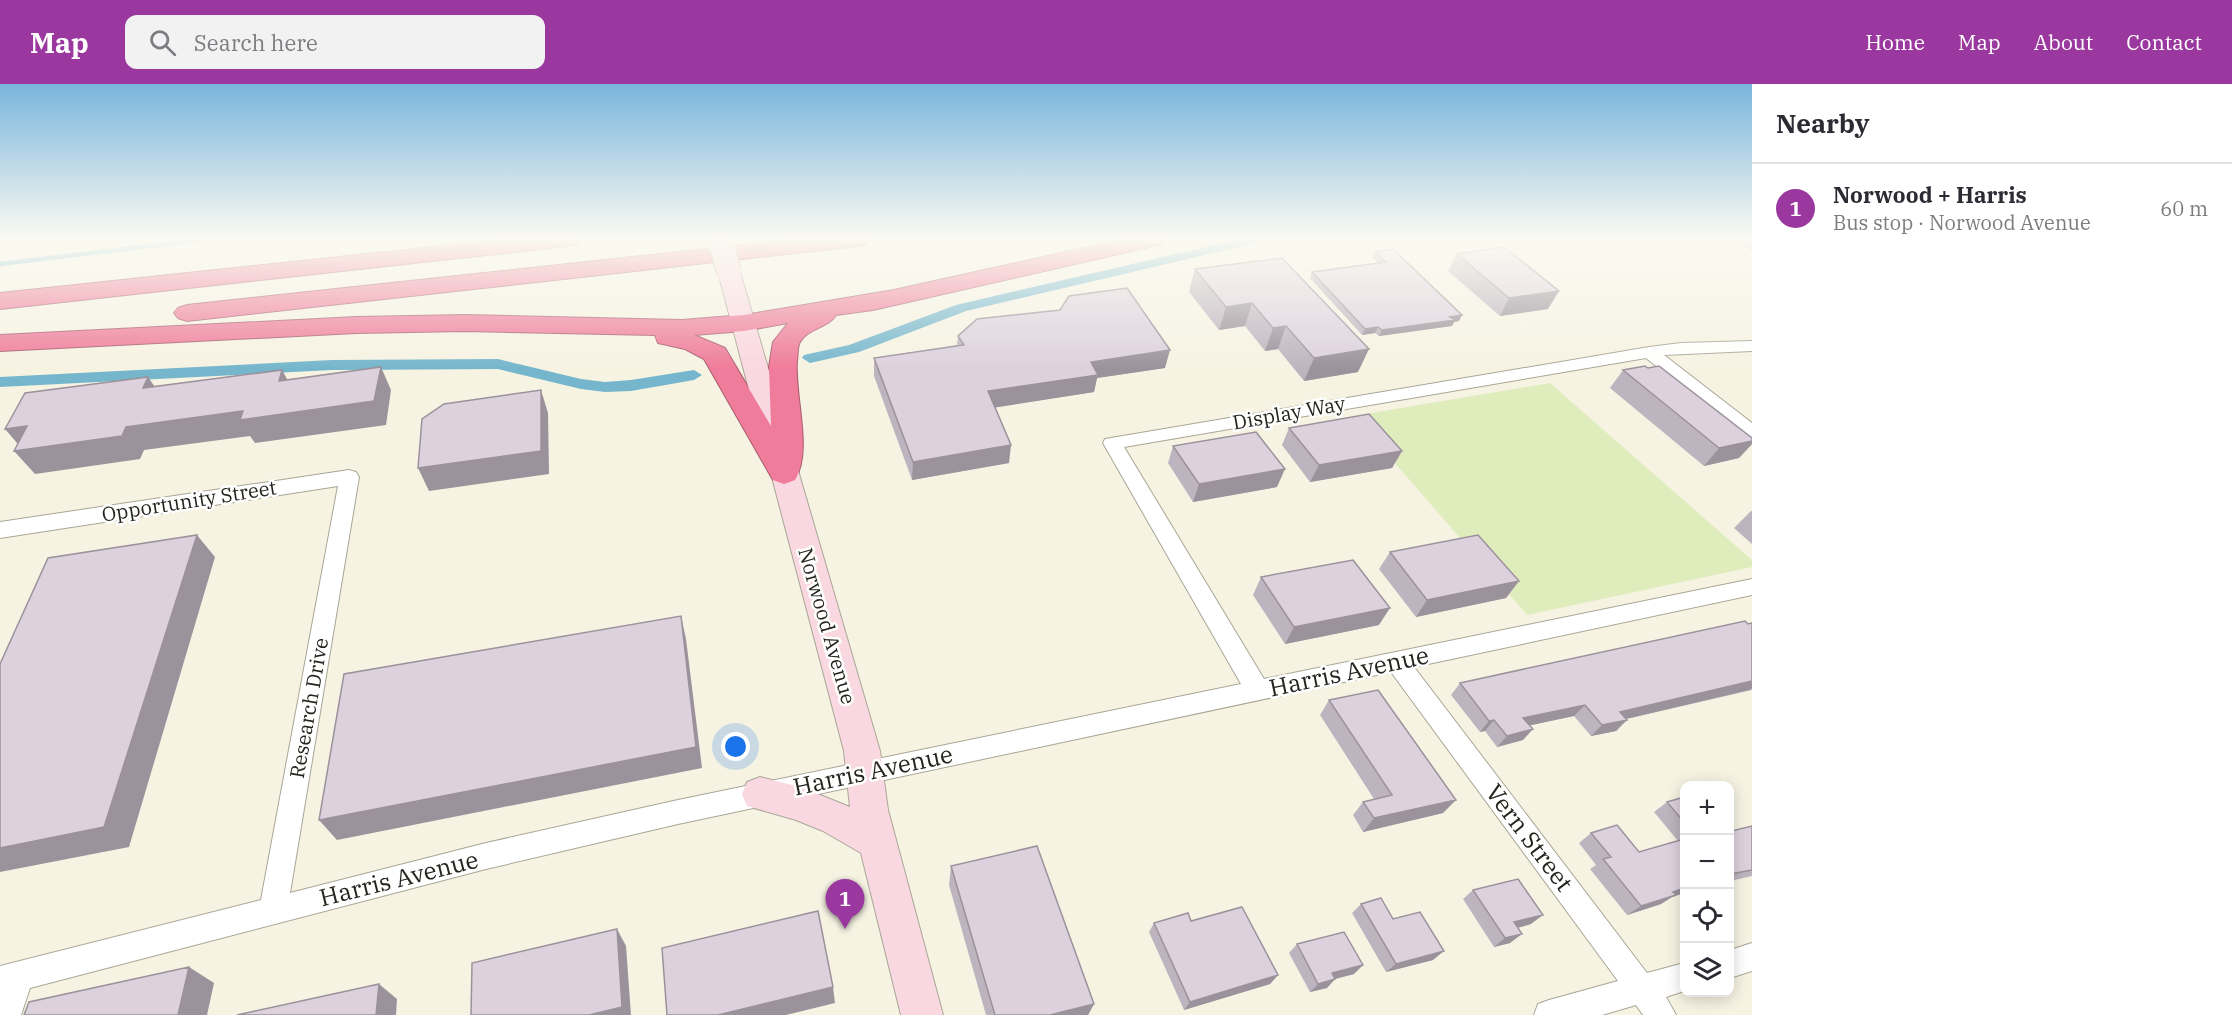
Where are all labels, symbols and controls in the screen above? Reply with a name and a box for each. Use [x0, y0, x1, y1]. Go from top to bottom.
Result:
search box [125, 15, 545, 69]
text: Map [30, 24, 89, 61]
icon: search [146, 26, 179, 59]
text: Search here [194, 28, 318, 57]
text: Home [1865, 28, 1925, 56]
text: Map [1958, 28, 2001, 56]
text: About [2034, 28, 2093, 56]
text: Contact [2126, 28, 2202, 56]
text: Nearby [1776, 106, 1870, 140]
text: Norwood + Harris [1833, 180, 2027, 209]
text: 1 [1790, 195, 1802, 222]
text: 60 m [2160, 195, 2208, 222]
text: Bus stop · Norwood Avenue [1833, 209, 2091, 236]
street label: Display Way [1230, 389, 1348, 436]
street label: Opportunity Street [100, 473, 278, 528]
street label: Norwood Avenue [792, 544, 863, 707]
street label: Research Drive [283, 636, 334, 780]
street label: Harris Avenue [1266, 638, 1432, 704]
your location [721, 732, 750, 761]
street label: Harris Avenue [790, 737, 956, 803]
street label: Vern Street [1479, 777, 1581, 898]
map controls [1680, 781, 1734, 997]
button: + [1680, 781, 1734, 835]
button: − [1680, 835, 1734, 889]
street label: Harris Avenue [316, 843, 481, 913]
pin: 1 [826, 880, 864, 929]
button: locate [1680, 889, 1734, 943]
button: layers [1680, 943, 1734, 997]

